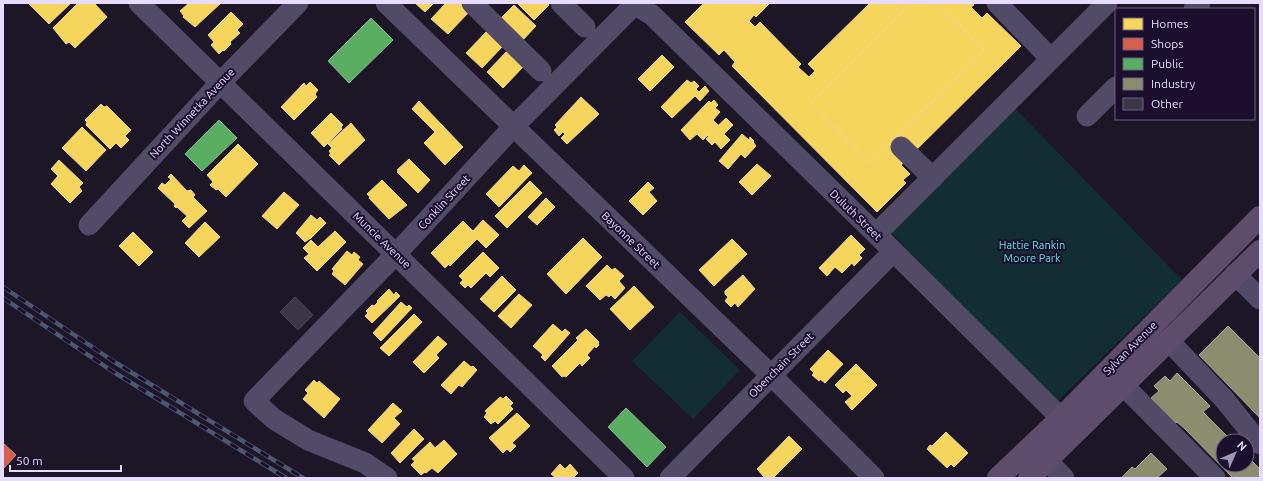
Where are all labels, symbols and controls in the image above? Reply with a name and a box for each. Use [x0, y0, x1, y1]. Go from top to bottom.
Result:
legend [1115, 8, 1255, 120]
text: Homes [1151, 17, 1189, 30]
text: Shops [1151, 37, 1183, 50]
text: Public [1151, 57, 1184, 70]
street label: North Winnetka Avenue [147, 66, 237, 160]
text: Industry [1151, 77, 1196, 90]
text: Other [1151, 97, 1184, 110]
street label: Conklin Street [416, 172, 473, 232]
street label: Duluth Street [828, 187, 885, 243]
street label: Muncie Avenue [351, 209, 413, 271]
street label: Bayonne Street [599, 209, 663, 271]
park label: Hattie Rankin Moore Park [999, 239, 1065, 264]
street label: Sylvan Avenue [1101, 319, 1159, 377]
street label: Obenchain Street [746, 330, 816, 400]
north arrow [1215, 433, 1255, 473]
text: N [1235, 439, 1249, 453]
scale bar [10, 447, 121, 473]
text: 50 m [16, 454, 43, 467]

